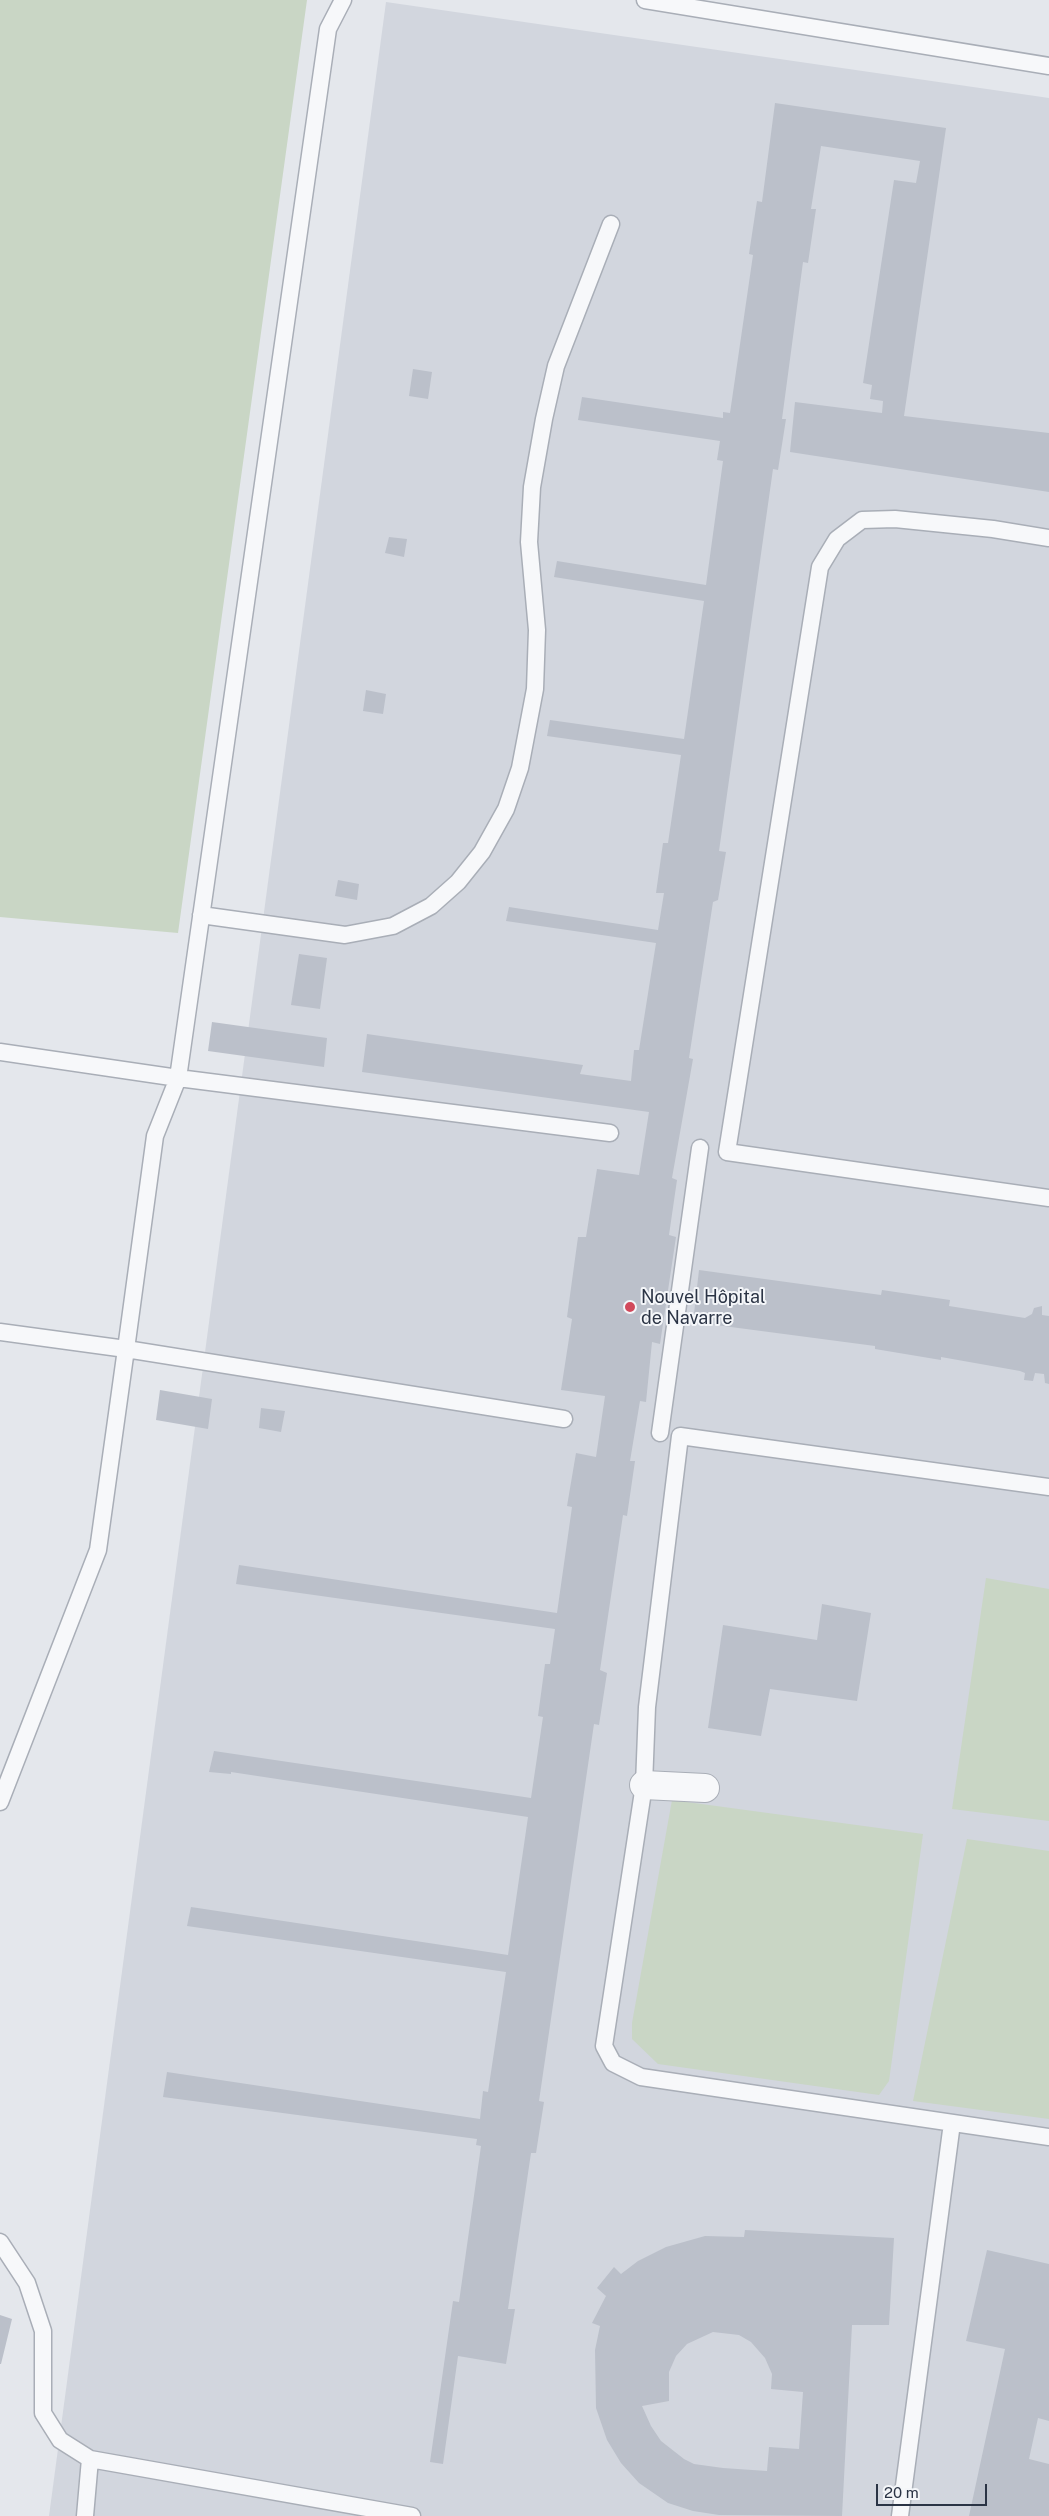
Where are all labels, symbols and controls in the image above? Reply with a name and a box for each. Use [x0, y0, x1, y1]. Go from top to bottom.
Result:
place label: Nouvel Hôpital de Navarre [641, 1286, 765, 1328]
marker: Nouvel Hôpital de Navarre [623, 1300, 637, 1314]
scale bar [879, 2474, 990, 2506]
text: 20 m [884, 2484, 919, 2501]

